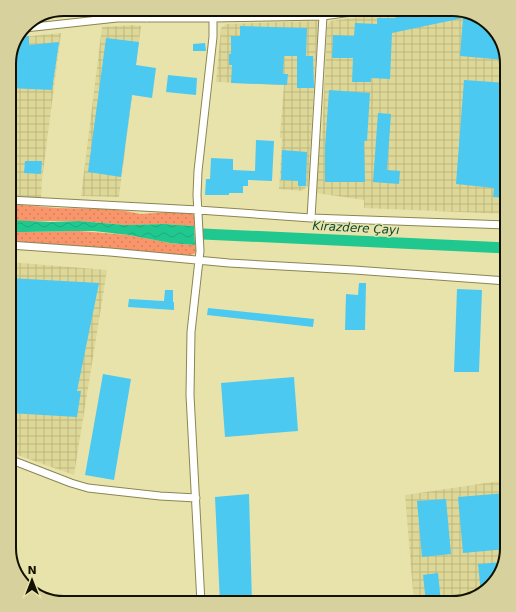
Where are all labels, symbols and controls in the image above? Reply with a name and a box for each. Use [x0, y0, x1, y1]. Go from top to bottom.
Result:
water label: Kirazdere Çayı [312, 219, 400, 237]
north arrow [12, 560, 52, 600]
text: N [27, 564, 37, 577]

